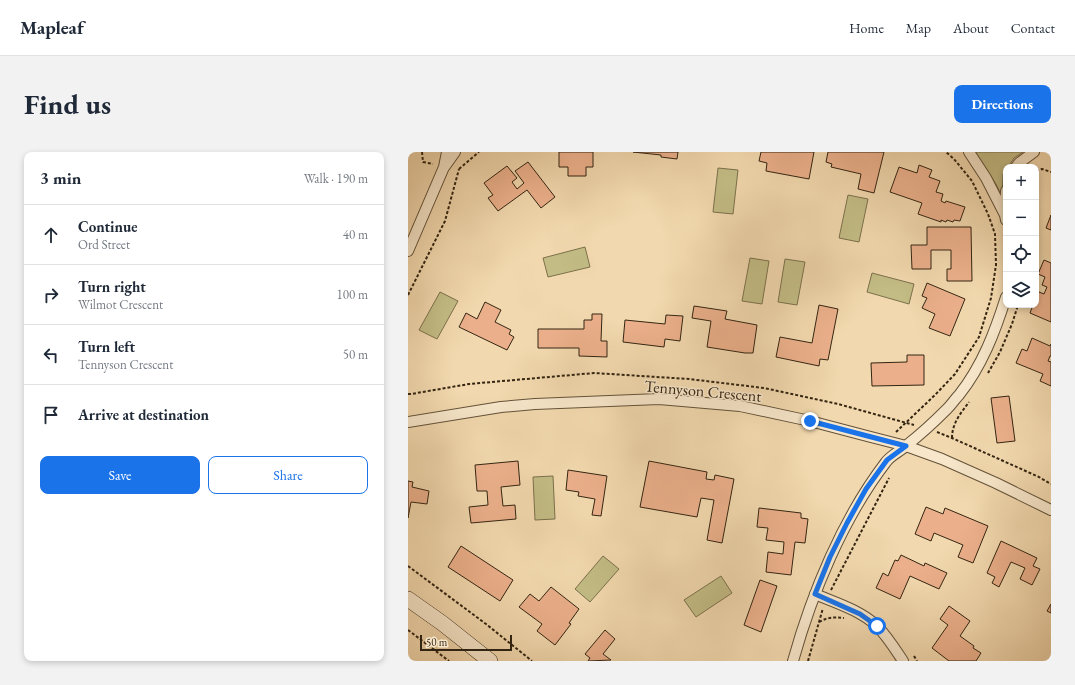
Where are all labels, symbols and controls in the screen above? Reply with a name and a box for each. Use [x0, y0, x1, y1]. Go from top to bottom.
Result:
text: Mapleaf [20, 15, 84, 40]
text: Home [849, 19, 884, 37]
text: Map [906, 19, 931, 37]
text: About [953, 19, 989, 37]
text: Contact [1011, 19, 1055, 37]
button: Directions [954, 85, 1051, 123]
text: Find us [24, 86, 111, 122]
map controls [1003, 164, 1039, 308]
button: + [1003, 164, 1039, 200]
text: 3 min [40, 167, 81, 189]
text: Walk · 190 m [304, 170, 368, 187]
button: − [1003, 200, 1039, 236]
text: Continue [78, 217, 138, 236]
icon: ahead [40, 224, 62, 246]
text: 40 m [343, 226, 368, 243]
text: Ord Street [78, 236, 130, 253]
button: locate [1003, 236, 1039, 272]
button: layers [1003, 272, 1039, 308]
text: Turn right [78, 277, 146, 296]
icon: right [40, 284, 62, 306]
text: 100 m [337, 286, 368, 303]
text: Wilmot Crescent [78, 296, 163, 313]
text: Turn left [78, 337, 135, 356]
icon: left [40, 344, 62, 366]
text: 50 m [343, 346, 368, 363]
text: Tennyson Crescent [78, 356, 173, 373]
street label: Tennyson Crescent [644, 375, 762, 407]
icon: arrive [40, 404, 62, 426]
text: Arrive at destination [78, 405, 209, 424]
route end [801, 412, 819, 430]
button: Save [40, 456, 200, 494]
button: Share [208, 456, 368, 494]
route start [868, 617, 886, 635]
scale bar [420, 633, 512, 652]
text: 50 m [426, 635, 447, 649]

